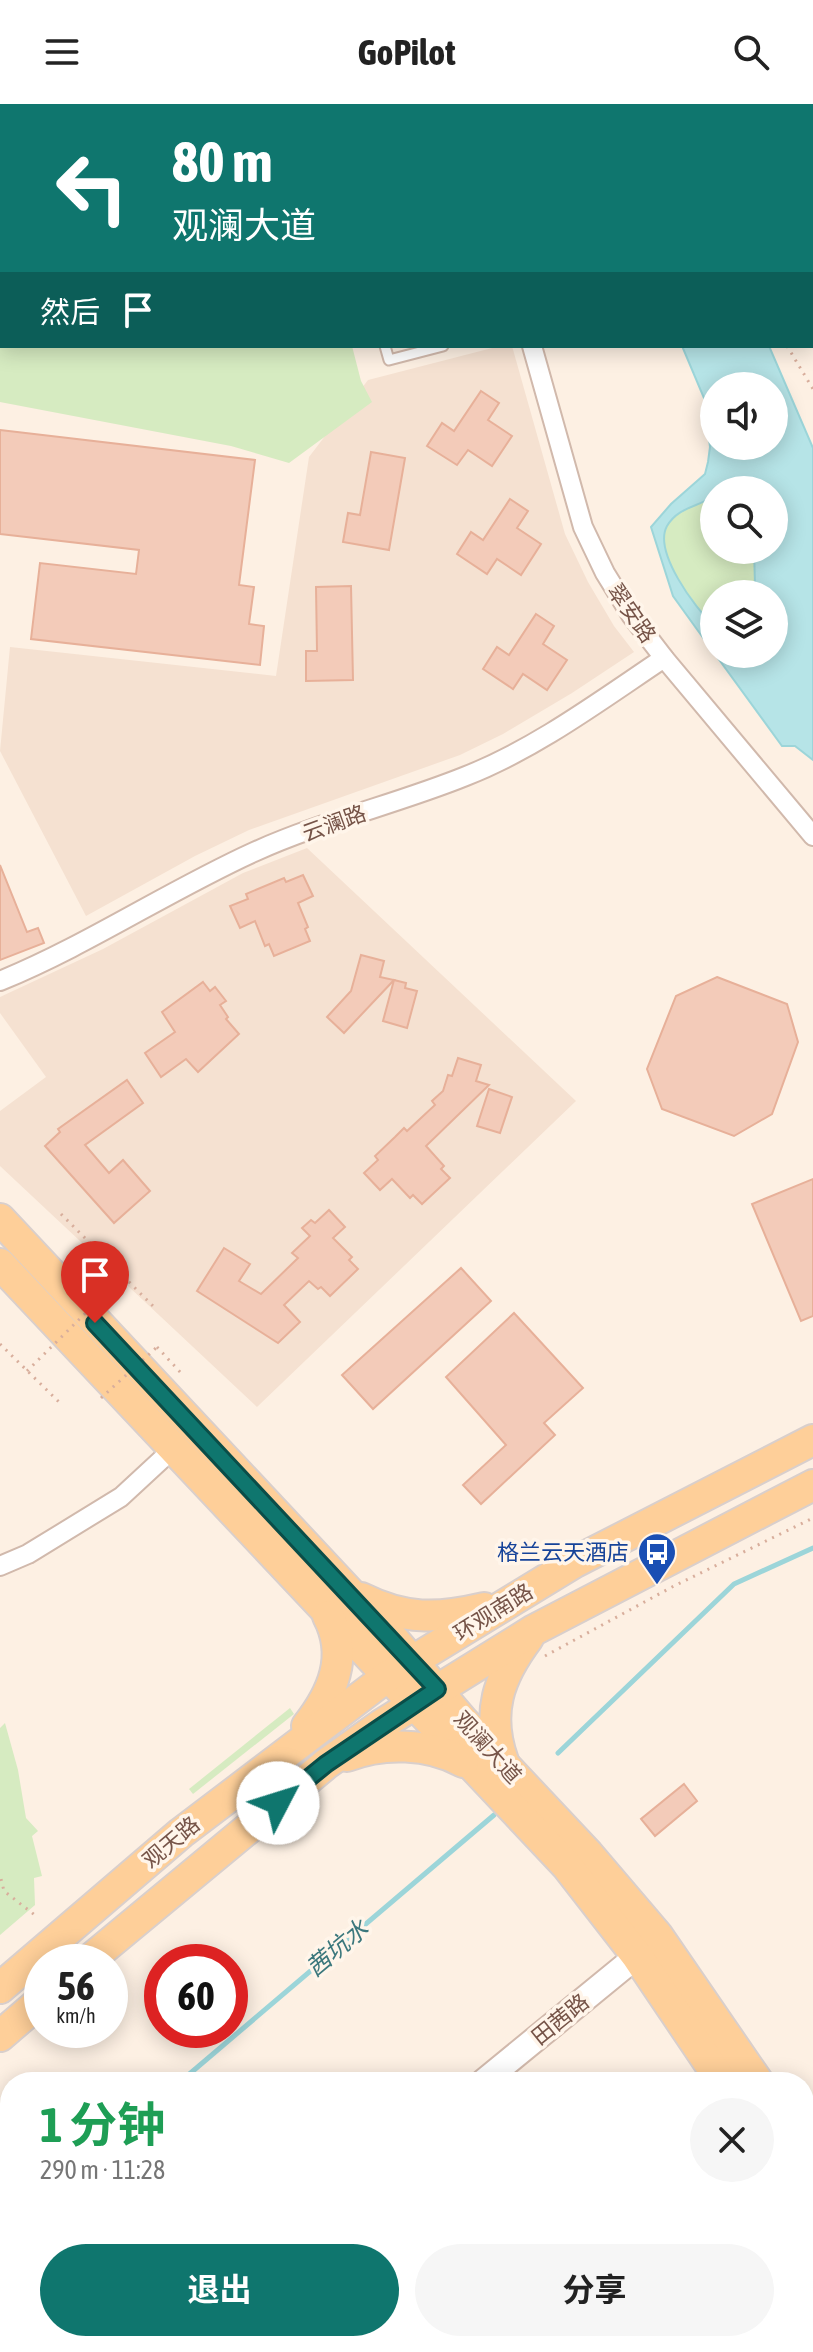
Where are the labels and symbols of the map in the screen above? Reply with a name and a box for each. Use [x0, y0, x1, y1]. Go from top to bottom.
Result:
street label: 翠安路 [602, 579, 662, 647]
street label: 云澜路 [299, 799, 369, 847]
pin [61, 1241, 129, 1323]
bus stop icon: 格兰云天酒店 [636, 1531, 678, 1586]
place label: 格兰云天酒店 [497, 1539, 629, 1565]
street label: 环观南路 [449, 1578, 537, 1646]
street label: 观澜大道 [449, 1706, 527, 1788]
position arrow [236, 1761, 320, 1845]
street label: 观天路 [137, 1811, 205, 1873]
water label: 茜坑水 [301, 1914, 374, 1981]
speed limit sign: 60 [144, 1944, 248, 2048]
street label: 田茜路 [526, 1988, 594, 2050]

